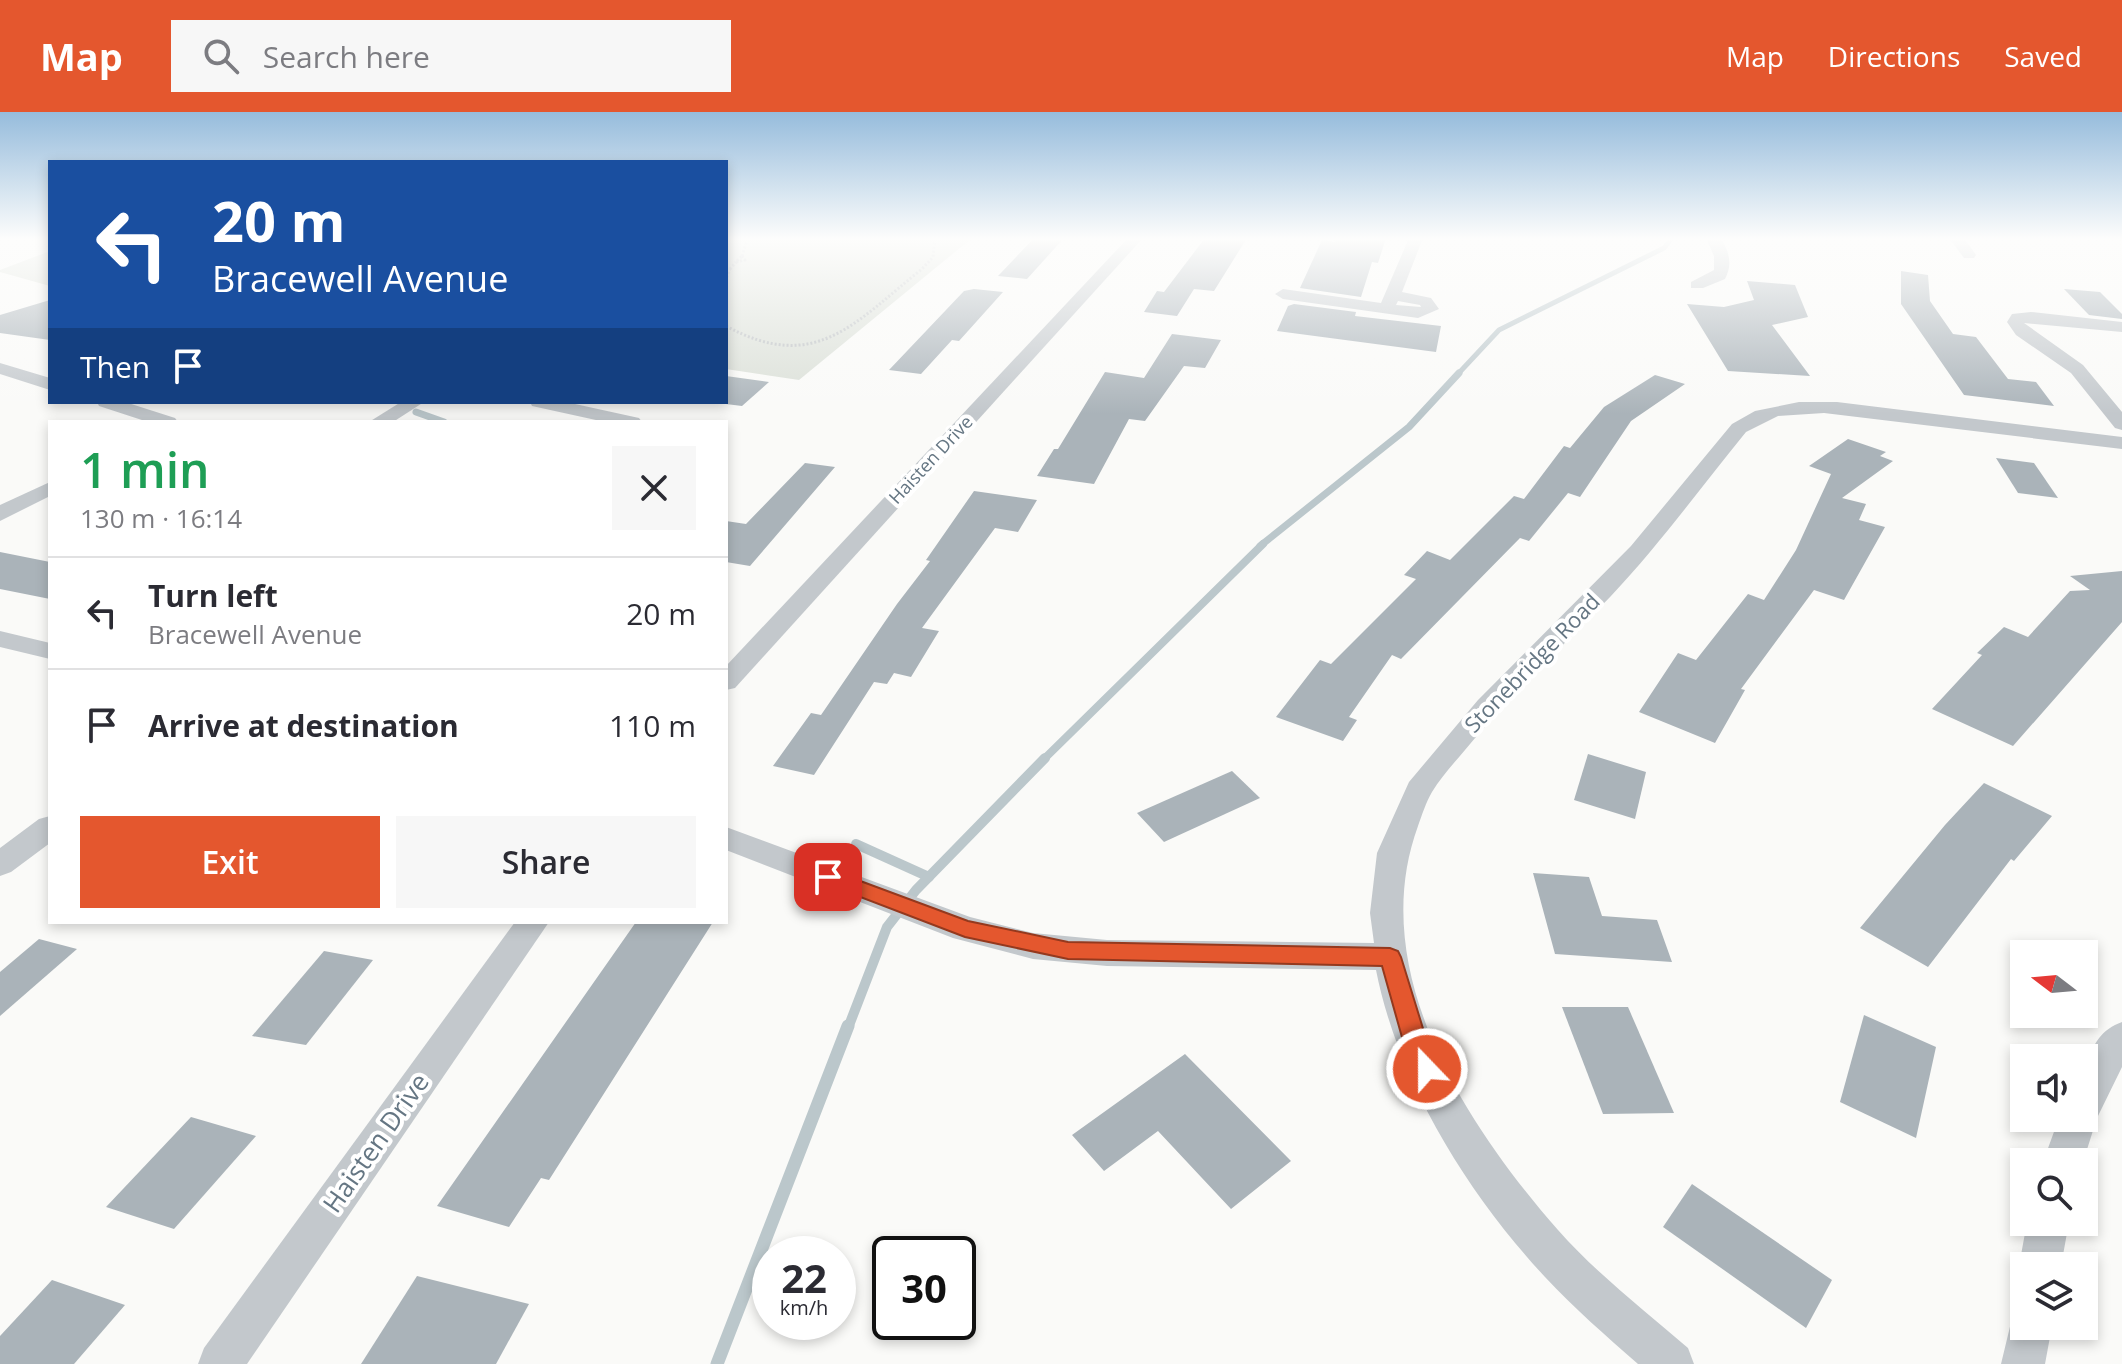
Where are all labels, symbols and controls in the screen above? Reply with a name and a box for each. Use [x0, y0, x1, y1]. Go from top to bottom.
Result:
search box [171, 20, 731, 92]
text: Map [40, 30, 123, 82]
icon: search [199, 34, 243, 78]
text: Search here [263, 36, 430, 77]
text: Map [1726, 37, 1784, 75]
text: Directions [1828, 37, 1960, 75]
text: Saved [2004, 37, 2082, 75]
text: 20 m [212, 182, 346, 258]
icon: left [80, 192, 184, 296]
text: Bracewell Avenue [212, 254, 508, 303]
icon: arrive [166, 344, 210, 388]
text: Then [80, 346, 150, 387]
street label: Haisten Drive [883, 410, 977, 509]
text: 1 min [80, 437, 210, 502]
button: close [612, 446, 696, 530]
text: 130 m · 16:14 [80, 500, 242, 536]
text: Turn left [148, 575, 278, 616]
street label: Stonebridge Road [1457, 586, 1606, 739]
icon: left [80, 591, 124, 635]
text: 20 m [626, 593, 696, 634]
text: Bracewell Avenue [148, 616, 362, 652]
icon: arrive [80, 703, 124, 747]
text: Arrive at destination [148, 705, 459, 746]
text: 110 m [609, 705, 696, 746]
button: Exit [80, 816, 380, 908]
button: Share [396, 816, 696, 908]
pin [794, 843, 862, 911]
icon: arrive [806, 855, 850, 899]
north arrow [2010, 940, 2098, 1028]
map controls [2010, 940, 2098, 1340]
position arrow [1385, 1027, 1469, 1111]
button: sound [2010, 1044, 2098, 1132]
street label: Haisten Drive [314, 1065, 437, 1219]
button: search [2010, 1148, 2098, 1236]
speed limit sign: 30 [872, 1236, 976, 1340]
text: 22 [781, 1250, 827, 1305]
button: layers [2010, 1252, 2098, 1340]
text: km/h [780, 1294, 828, 1321]

